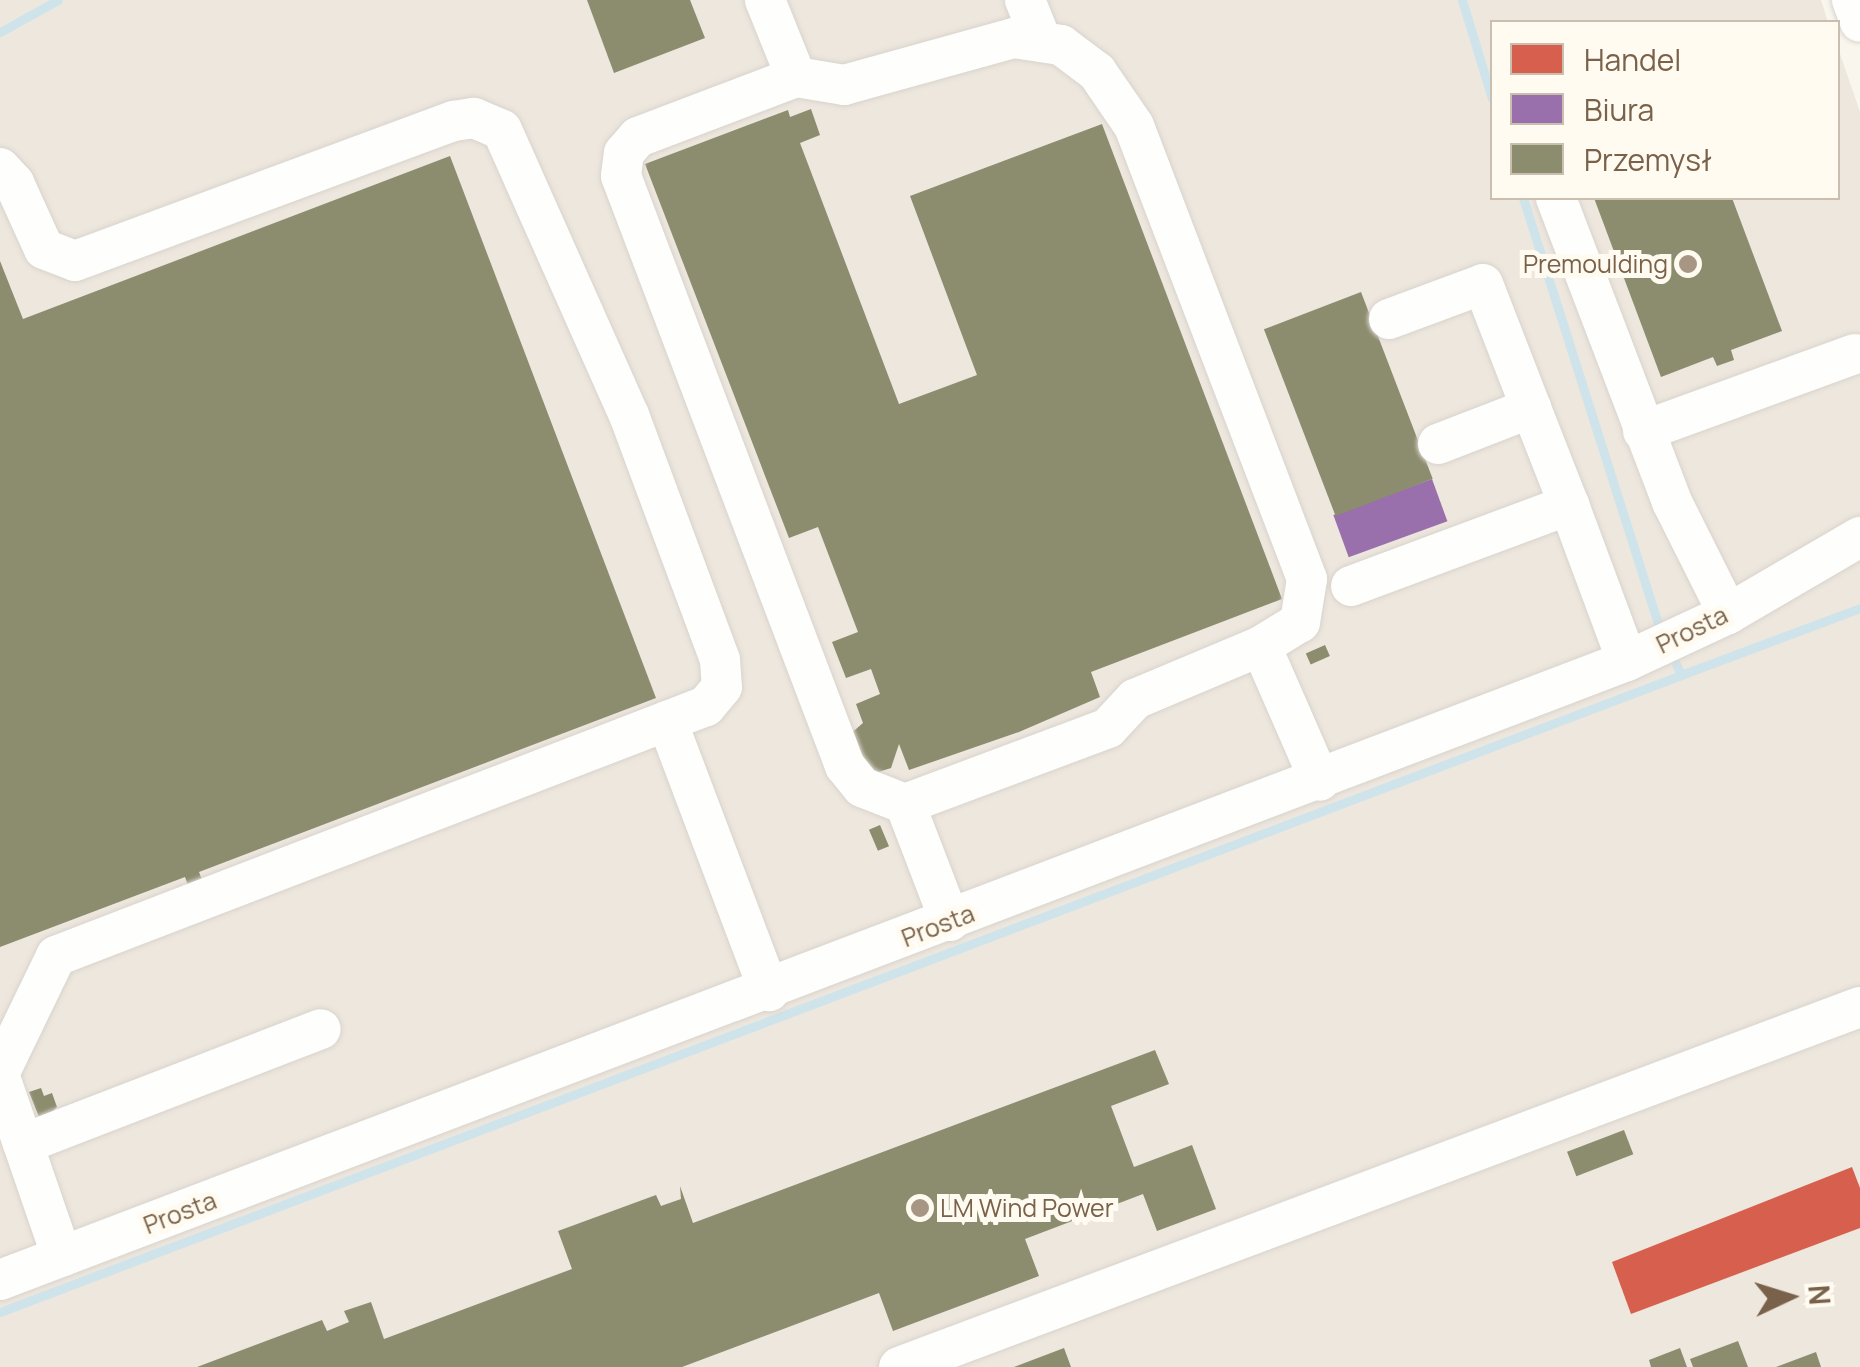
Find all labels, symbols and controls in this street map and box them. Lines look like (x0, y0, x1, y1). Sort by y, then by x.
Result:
legend (1490, 20, 1840, 200)
text: Handel (1584, 39, 1681, 80)
text: Biura (1584, 89, 1654, 130)
text: Przemysł (1584, 139, 1712, 180)
place label: Premoulding (1523, 249, 1668, 279)
marker: Premoulding (1677, 253, 1699, 275)
street label: Prosta (1651, 600, 1733, 660)
street label: Prosta (897, 898, 979, 954)
street label: Prosta (139, 1185, 221, 1241)
place label: LM Wind Power (940, 1193, 1114, 1223)
marker: LM Wind Power (909, 1197, 931, 1219)
north arrow (1740, 1247, 1840, 1347)
text: N (1800, 1284, 1840, 1306)

